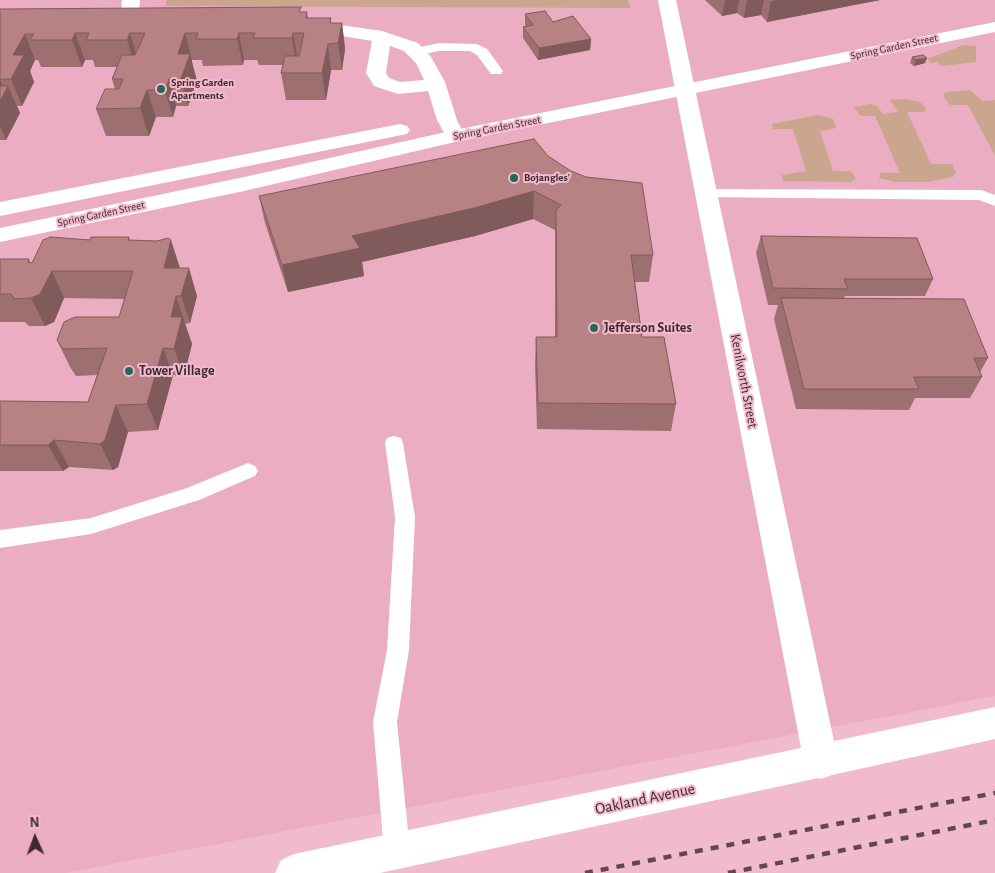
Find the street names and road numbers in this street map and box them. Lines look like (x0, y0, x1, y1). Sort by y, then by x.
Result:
street label: Spring Garden Street (849, 31, 939, 63)
street label: Spring Garden Street (452, 113, 542, 143)
street label: Spring Garden Street (56, 198, 146, 230)
street label: Kenilworth Street (727, 333, 761, 429)
street label: Oakland Avenue (593, 779, 697, 819)

